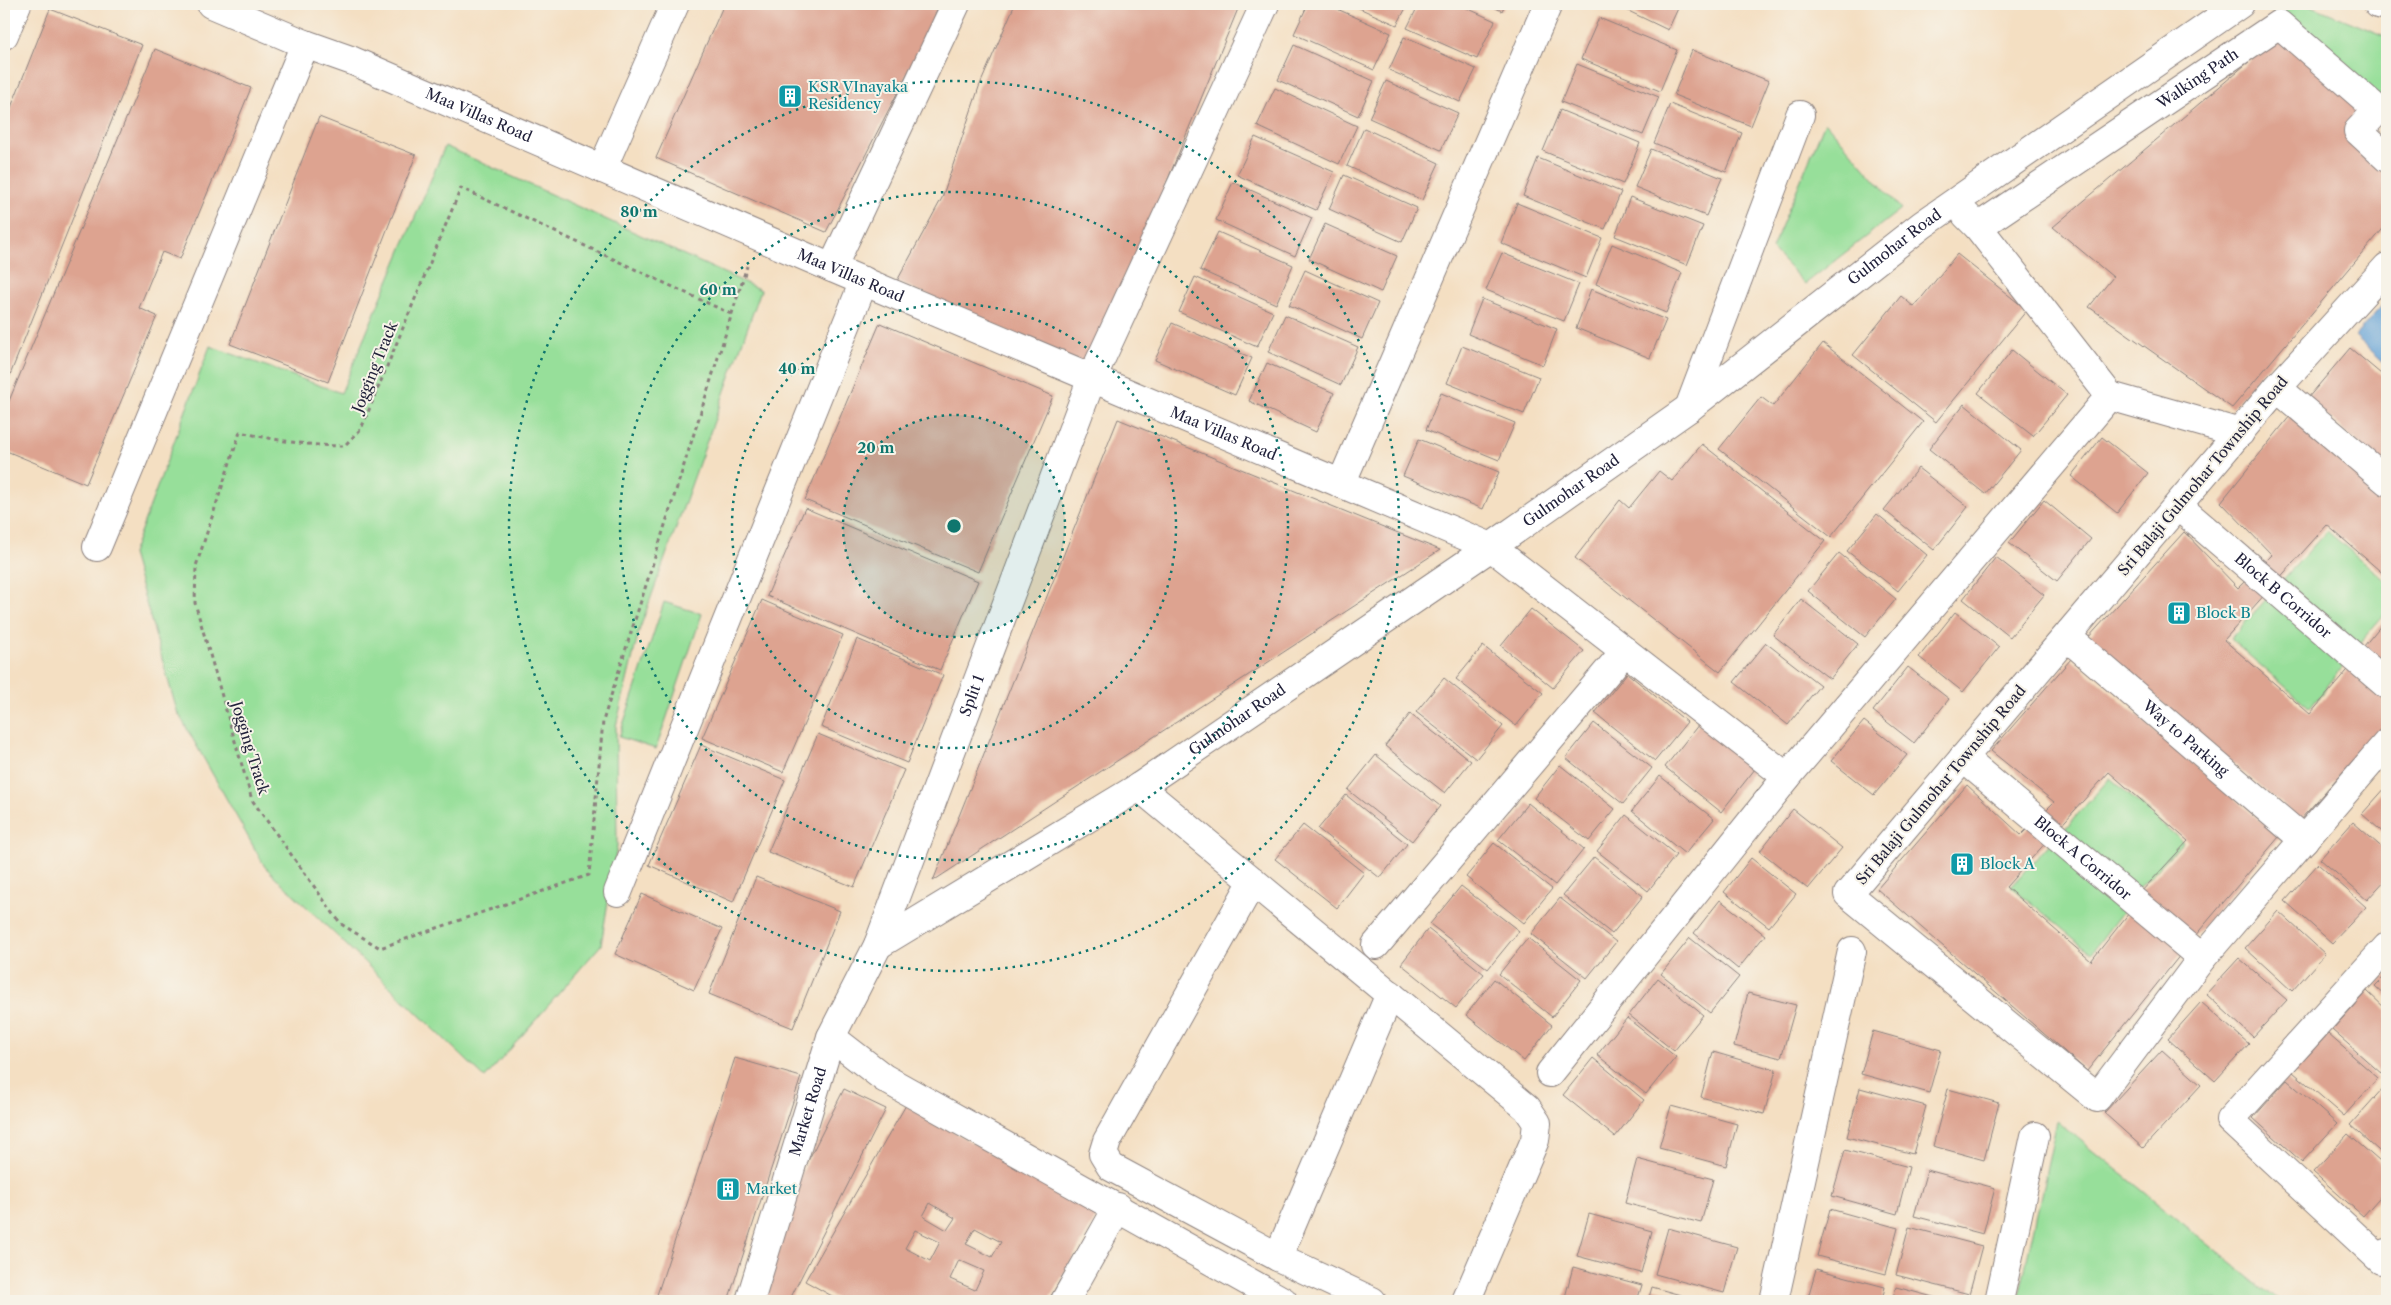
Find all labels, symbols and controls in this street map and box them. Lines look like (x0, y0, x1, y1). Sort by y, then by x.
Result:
street label: Walking Path (2152, 44, 2242, 113)
place label: KSR VInayaka Residency (808, 77, 908, 113)
building icon: KSR VInayaka Residency (777, 83, 803, 109)
street label: Maa Villas Road (423, 84, 535, 146)
text: 80 m (620, 202, 658, 221)
street label: Gulmohar Road (1843, 205, 1945, 289)
street label: Maa Villas Road (795, 244, 907, 306)
text: 60 m (699, 280, 737, 299)
street label: Jogging Track (347, 317, 402, 417)
text: 40 m (778, 359, 816, 378)
street label: Sri Balaji Gulmohar Township Road (2114, 372, 2292, 579)
street label: Maa Villas Road (1167, 402, 1280, 464)
text: 20 m (857, 438, 895, 457)
street label: Gulmohar Road (1519, 450, 1623, 531)
centre of rings (945, 517, 963, 535)
street label: Block B Corridor (2231, 549, 2336, 643)
building icon: Block B (2166, 600, 2192, 626)
place label: Block B (2196, 603, 2251, 622)
street label: Split 1 (955, 671, 988, 719)
street label: Gulmohar Road (1185, 680, 1289, 759)
street label: Sri Balaji Gulmohar Township Road (1852, 681, 2030, 888)
street label: Way to Parking (2138, 695, 2233, 780)
street label: Jogging Track (227, 697, 274, 798)
street label: Block A Corridor (2030, 812, 2136, 904)
building icon: Block A (1949, 851, 1975, 877)
place label: Block A (1980, 854, 2036, 873)
street label: Market Road (785, 1065, 830, 1158)
building icon: Market (715, 1176, 741, 1202)
place label: Market (746, 1179, 798, 1198)

